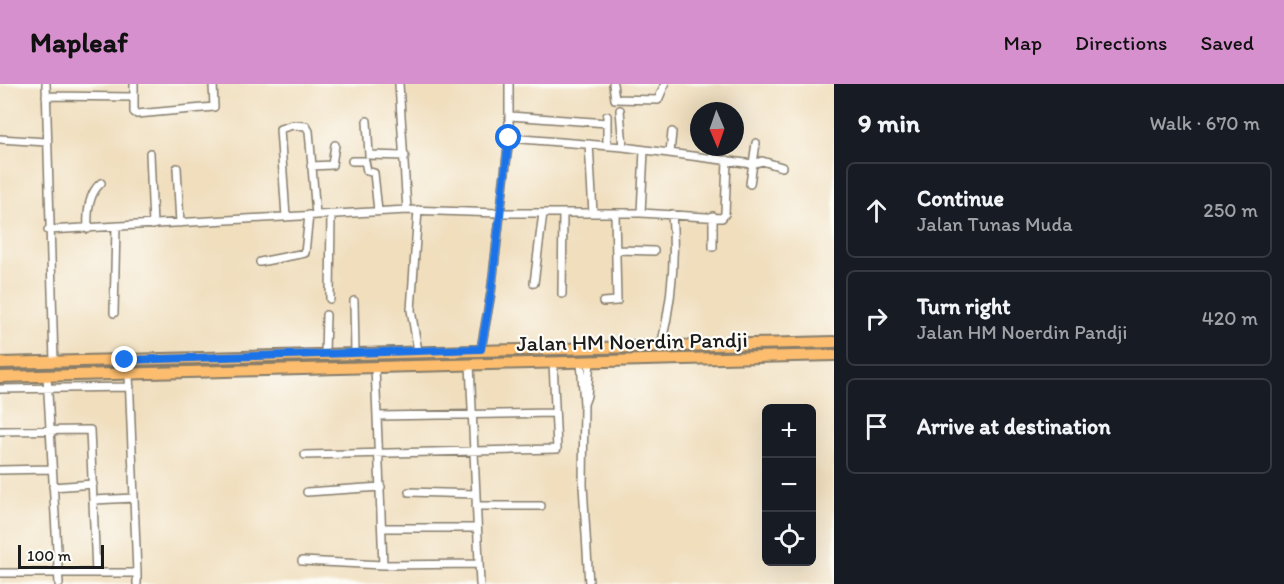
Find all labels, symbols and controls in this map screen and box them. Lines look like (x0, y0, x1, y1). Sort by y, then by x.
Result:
text: Mapleaf (30, 25, 128, 59)
text: Map (1004, 30, 1042, 55)
text: Directions (1075, 30, 1167, 55)
text: Saved (1200, 30, 1254, 55)
north arrow (690, 102, 744, 156)
text: 9 min (858, 107, 920, 139)
text: Walk · 670 m (1149, 111, 1260, 135)
route start (495, 124, 521, 150)
text: Continue (917, 185, 1004, 212)
icon: ahead (860, 194, 893, 227)
text: 250 m (1203, 198, 1258, 222)
text: Jalan Tunas Muda (917, 212, 1073, 236)
text: Turn right (917, 293, 1011, 320)
icon: right (860, 302, 893, 335)
text: 420 m (1202, 306, 1258, 330)
text: Jalan HM Noerdin Pandji (917, 320, 1127, 344)
street label: Jalan HM Noerdin Pandji (516, 326, 748, 357)
route end (111, 346, 137, 372)
map controls (762, 404, 816, 566)
button: + (762, 404, 816, 458)
icon: arrive (860, 410, 893, 443)
text: Arrive at destination (917, 413, 1111, 440)
button: − (762, 458, 816, 512)
button: locate (762, 512, 816, 566)
scale bar (18, 542, 104, 570)
text: 100 m (27, 546, 71, 565)

